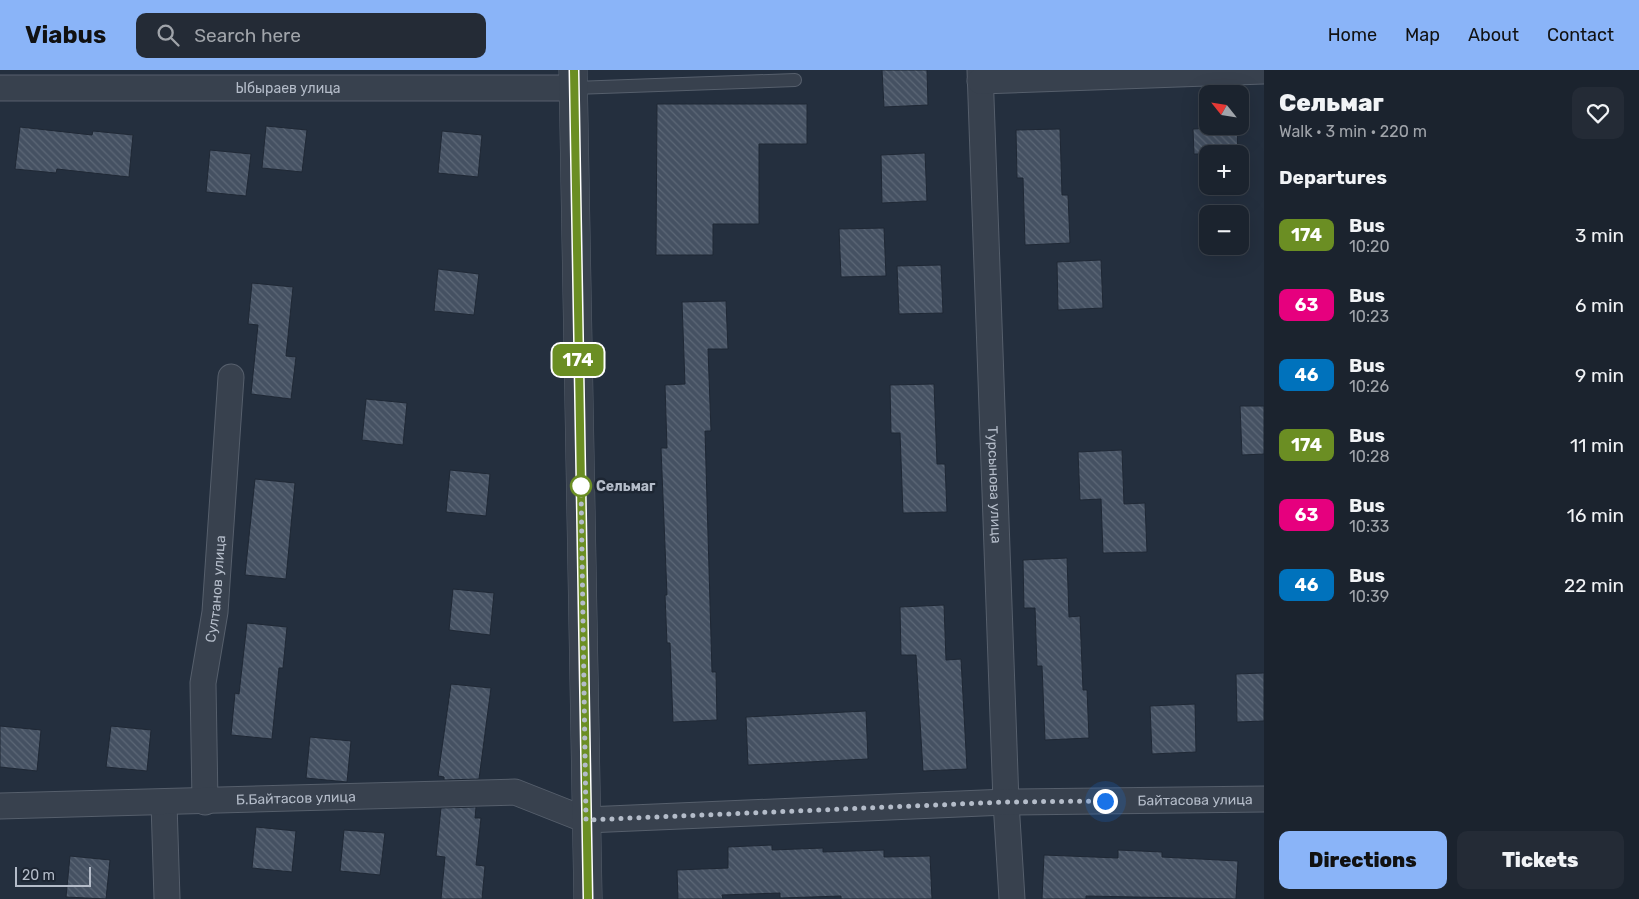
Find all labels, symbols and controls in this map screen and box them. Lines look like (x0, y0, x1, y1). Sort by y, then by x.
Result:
search box (136, 13, 486, 58)
text: Viabus (25, 21, 106, 49)
icon: search (154, 21, 182, 49)
text: Search here (194, 24, 301, 47)
text: Home (1328, 24, 1377, 46)
text: Map (1405, 24, 1440, 46)
text: About (1468, 24, 1519, 46)
text: Contact (1547, 24, 1614, 46)
street label: Ыбыраев улица (235, 80, 341, 97)
north arrow (1199, 85, 1249, 135)
map controls (1199, 85, 1249, 255)
button: heart (1572, 87, 1624, 139)
text: Сельмаг (1279, 89, 1384, 117)
text: Walk · 3 min · 220 m (1279, 122, 1427, 141)
button: + (1199, 145, 1249, 195)
text: Departures (1279, 166, 1387, 189)
button: − (1199, 205, 1249, 255)
text: Bus (1349, 214, 1385, 237)
text: 174 (1291, 224, 1322, 246)
text: 3 min (1575, 224, 1624, 247)
text: 10:20 (1349, 237, 1390, 256)
text: Bus (1349, 284, 1385, 307)
text: 63 (1295, 294, 1318, 316)
text: 6 min (1575, 294, 1624, 317)
text: 10:23 (1349, 307, 1389, 326)
line badge: 174 (549, 344, 607, 376)
text: 174 (563, 349, 593, 371)
text: Bus (1349, 354, 1385, 377)
text: 46 (1294, 364, 1319, 386)
text: 9 min (1575, 364, 1624, 387)
text: 10:26 (1349, 377, 1389, 396)
text: Bus (1349, 424, 1385, 447)
street label: Турсынова улица (984, 426, 1005, 544)
text: 174 (1291, 434, 1322, 456)
text: 11 min (1570, 434, 1624, 457)
text: 10:28 (1349, 447, 1390, 466)
marker: Сельмаг (570, 475, 592, 497)
place label: Сельмаг (596, 478, 656, 495)
text: Bus (1349, 494, 1385, 517)
text: 63 (1295, 504, 1318, 526)
text: 16 min (1567, 504, 1624, 527)
text: 10:33 (1349, 517, 1389, 536)
street label: Султанов улица (202, 535, 229, 644)
text: Bus (1349, 564, 1385, 587)
text: 46 (1294, 574, 1319, 596)
text: 22 min (1564, 574, 1624, 597)
text: 10:39 (1349, 587, 1389, 606)
street label: Б.Байтасов улица (236, 788, 356, 809)
your location (1093, 789, 1118, 814)
street label: Байтасова улица (1137, 791, 1253, 809)
button: Directions (1279, 831, 1447, 889)
button: Tickets (1457, 831, 1624, 889)
scale bar (15, 864, 91, 887)
text: 20 m (22, 867, 55, 884)

